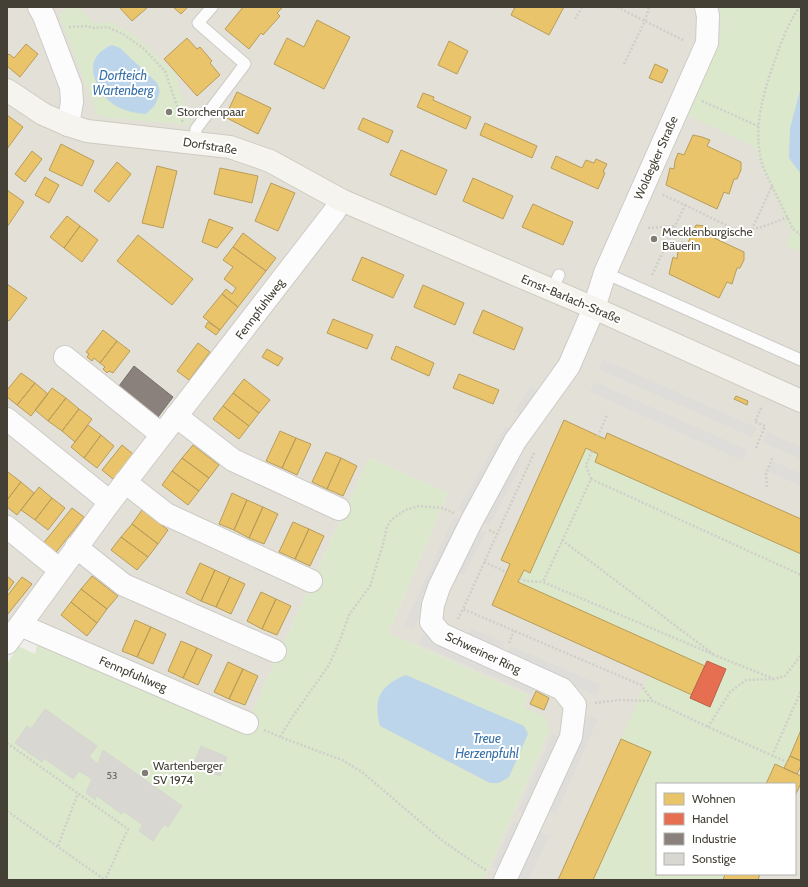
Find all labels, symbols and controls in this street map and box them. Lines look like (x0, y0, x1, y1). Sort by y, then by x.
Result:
water label: Dorfteich Wartenberg (92, 67, 155, 98)
place label: Storchenpaar (177, 104, 245, 119)
marker: Storchenpaar (164, 107, 174, 117)
street label: Woldegker Straße (630, 114, 681, 202)
street label: Dorfstraße (182, 134, 238, 157)
place label: Mecklenburgische Bäuerin (662, 224, 753, 253)
marker: Mecklenburgische Bäuerin (649, 234, 659, 244)
street label: Ernst-Barlach-Straße (519, 271, 623, 326)
street label: Fennpfuhlweg (232, 275, 288, 342)
street label: Schweriner Ring (443, 628, 524, 677)
street label: Fennpfuhlweg (97, 653, 170, 695)
water label: Treue Herzenpfuhl (455, 730, 519, 761)
place label: Wartenberger SV 1974 (153, 758, 223, 787)
marker: Wartenberger SV 1974 (140, 768, 150, 778)
house number: 53 (107, 769, 117, 782)
legend (656, 783, 796, 875)
text: Wohnen (692, 791, 736, 806)
text: Handel (692, 811, 729, 826)
text: Industrie (692, 831, 736, 846)
text: Sonstige (692, 851, 736, 866)

